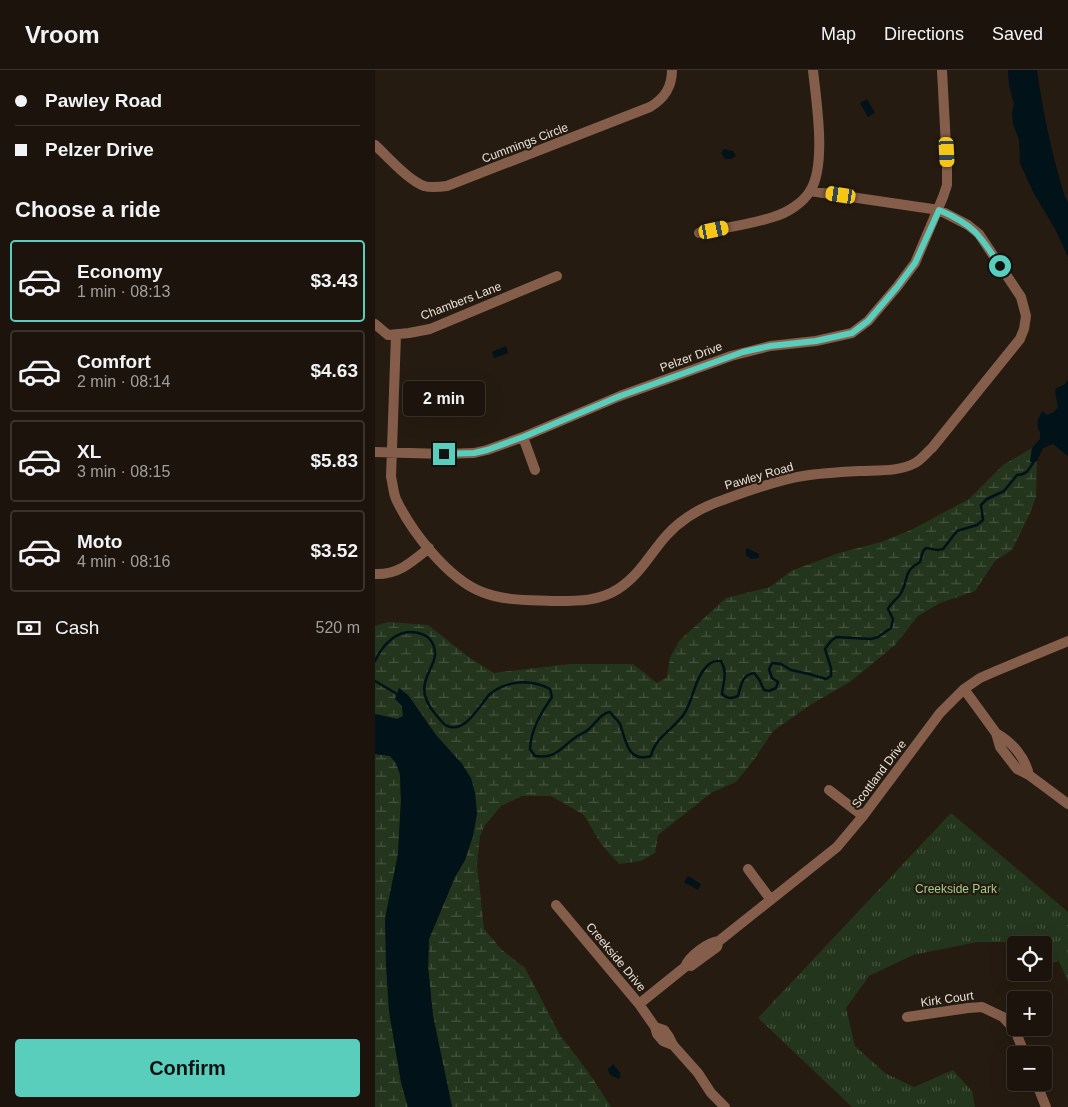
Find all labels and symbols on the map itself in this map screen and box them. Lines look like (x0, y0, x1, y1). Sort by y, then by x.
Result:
street label: Cummings Circle (480, 120, 570, 166)
car (938, 137, 955, 167)
car (825, 185, 856, 205)
car (697, 220, 730, 240)
route start (989, 255, 1011, 277)
street label: Chambers Lane (419, 279, 504, 323)
street label: Pelzer Drive (658, 339, 724, 375)
callout: 2 min (403, 382, 485, 416)
route end (433, 443, 455, 465)
street label: Pawley Road (723, 460, 795, 492)
street label: Scottland Drive (849, 737, 909, 811)
park label: Creekside Park (915, 882, 998, 896)
street label: Creekside Drive (583, 920, 649, 994)
street label: Kirk Court (920, 988, 975, 1010)

